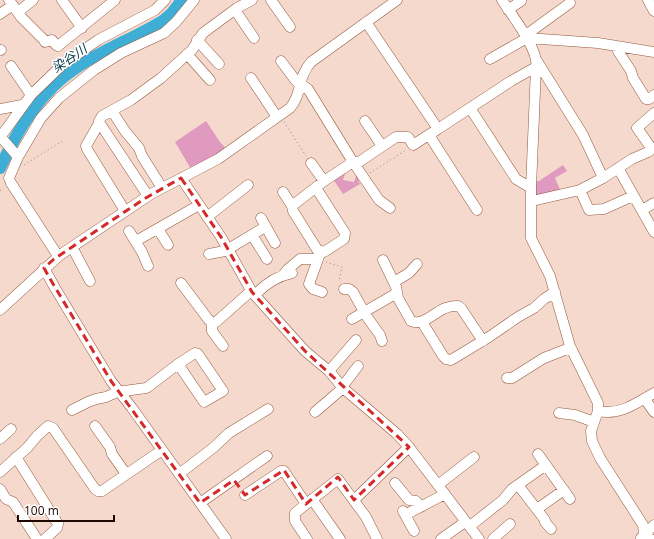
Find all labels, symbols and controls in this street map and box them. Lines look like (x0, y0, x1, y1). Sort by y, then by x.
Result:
water label: 染谷川 (48, 39, 92, 76)
scale bar (18, 497, 114, 523)
text: 100 m (24, 502, 59, 519)

